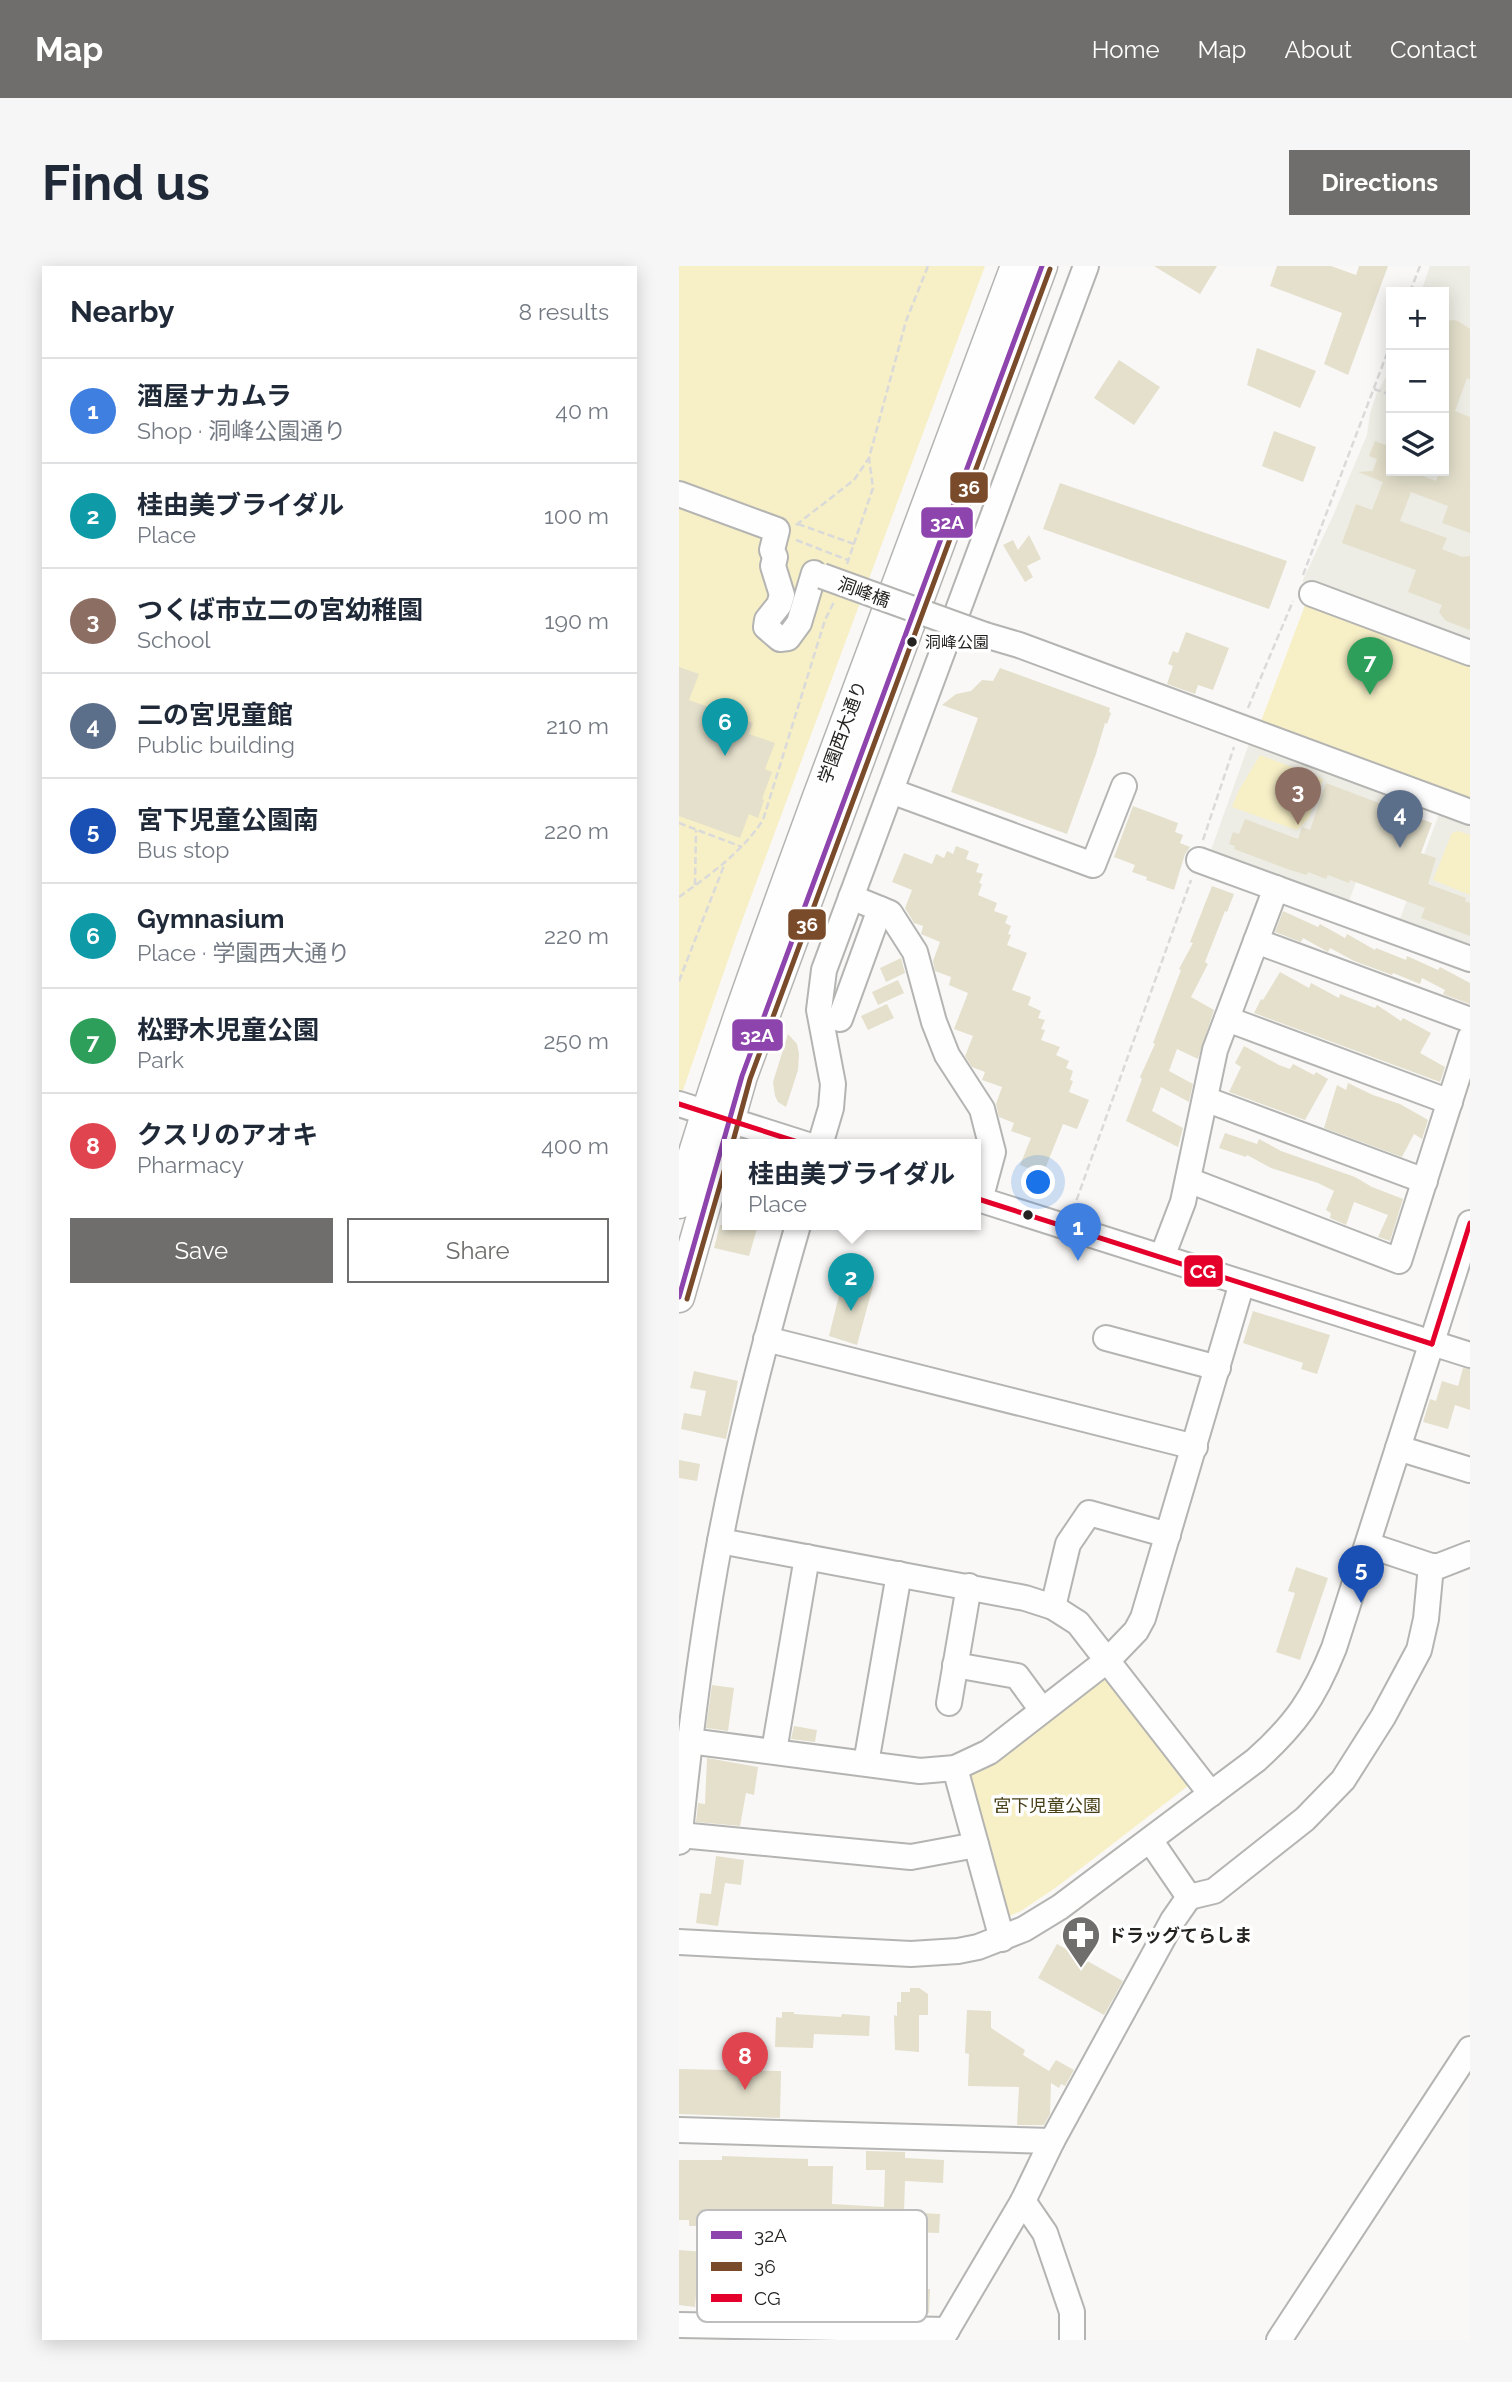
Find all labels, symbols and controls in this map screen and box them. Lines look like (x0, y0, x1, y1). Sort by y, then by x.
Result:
text: Map (35, 30, 103, 69)
text: Home (1092, 35, 1160, 64)
text: Map (1198, 35, 1246, 64)
text: About (1284, 35, 1352, 64)
text: Contact (1390, 35, 1477, 64)
button: Directions (1289, 150, 1470, 215)
text: Find us (42, 154, 210, 211)
map controls (1386, 287, 1449, 476)
button: + (1386, 287, 1449, 350)
text: Nearby (70, 294, 174, 329)
text: 8 results (518, 298, 609, 325)
button: − (1386, 350, 1449, 413)
text: 酒屋ナカムラ (137, 381, 292, 411)
text: 1 (87, 397, 99, 424)
text: 40 m (555, 397, 609, 424)
button: layers (1386, 413, 1449, 476)
text: Shop · 洞峰公園通り (137, 417, 346, 444)
line badge: 36 (949, 471, 989, 504)
text: 36 (958, 476, 980, 498)
text: 桂由美ブライダル (137, 490, 344, 520)
text: 2 (87, 502, 99, 529)
text: 100 m (544, 502, 609, 529)
line badge: 32A (920, 506, 974, 539)
text: 32A (930, 511, 964, 533)
text: Place (137, 521, 196, 548)
street label: 洞峰橋 (835, 573, 893, 611)
text: つくば市立二の宮幼稚園 (137, 595, 423, 625)
text: 3 (87, 607, 99, 634)
text: 190 m (545, 607, 609, 634)
text: School (137, 626, 211, 653)
place label: 洞峰公園 (925, 633, 989, 652)
marker: 洞峰公園 (905, 635, 919, 649)
pin: 7 (1347, 637, 1393, 695)
street label: 学園西大通り (814, 678, 870, 786)
pin: 6 (702, 698, 748, 756)
text: 二の宮児童館 (137, 700, 293, 730)
text: 4 (86, 712, 100, 739)
text: 210 m (546, 712, 609, 739)
text: Public building (137, 731, 295, 758)
pin: 3 (1275, 767, 1321, 825)
pin: 4 (1377, 790, 1423, 848)
text: 宮下児童公園南 (137, 805, 319, 835)
text: 5 (87, 817, 99, 844)
text: 220 m (544, 817, 609, 844)
text: Bus stop (137, 836, 229, 863)
text: Gymnasium (137, 904, 284, 934)
line badge: 36 (787, 908, 827, 941)
text: 36 (796, 913, 818, 935)
text: 6 (86, 922, 100, 949)
text: 220 m (544, 922, 609, 949)
text: Place · 学園西大通り (137, 939, 350, 966)
text: 松野木児童公園 (137, 1015, 319, 1045)
line badge: 32A (731, 1018, 784, 1052)
text: 32A (740, 1024, 774, 1046)
text: 7 (87, 1027, 99, 1054)
text: 250 m (543, 1027, 609, 1054)
text: Park (137, 1046, 184, 1073)
text: クスリのアオキ (137, 1120, 318, 1150)
text: 8 (86, 1132, 100, 1159)
text: 400 m (541, 1132, 609, 1159)
popup (722, 1139, 981, 1230)
text: Pharmacy (137, 1151, 244, 1178)
text: 桂由美ブライダル (748, 1159, 955, 1189)
your location (1021, 1165, 1055, 1199)
text: Place (748, 1190, 807, 1217)
pin: 1 (1055, 1203, 1101, 1261)
unlabelled marker (1021, 1208, 1035, 1222)
button: Save (70, 1218, 333, 1283)
button: Share (347, 1218, 609, 1283)
pin: 2 (828, 1253, 874, 1311)
line badge: CG (1183, 1254, 1224, 1288)
text: CG (1190, 1260, 1216, 1282)
pin: 5 (1338, 1545, 1384, 1603)
park label: 宮下児童公園 (993, 1795, 1101, 1816)
pharmacy icon: ドラッグてらしま (1060, 1914, 1102, 1969)
place label: ドラッグてらしま (1108, 1925, 1252, 1946)
pin: 8 (722, 2032, 768, 2090)
legend (697, 2210, 927, 2322)
text: 32A (754, 2224, 787, 2246)
text: 36 (754, 2255, 776, 2277)
text: CG (754, 2287, 781, 2309)

